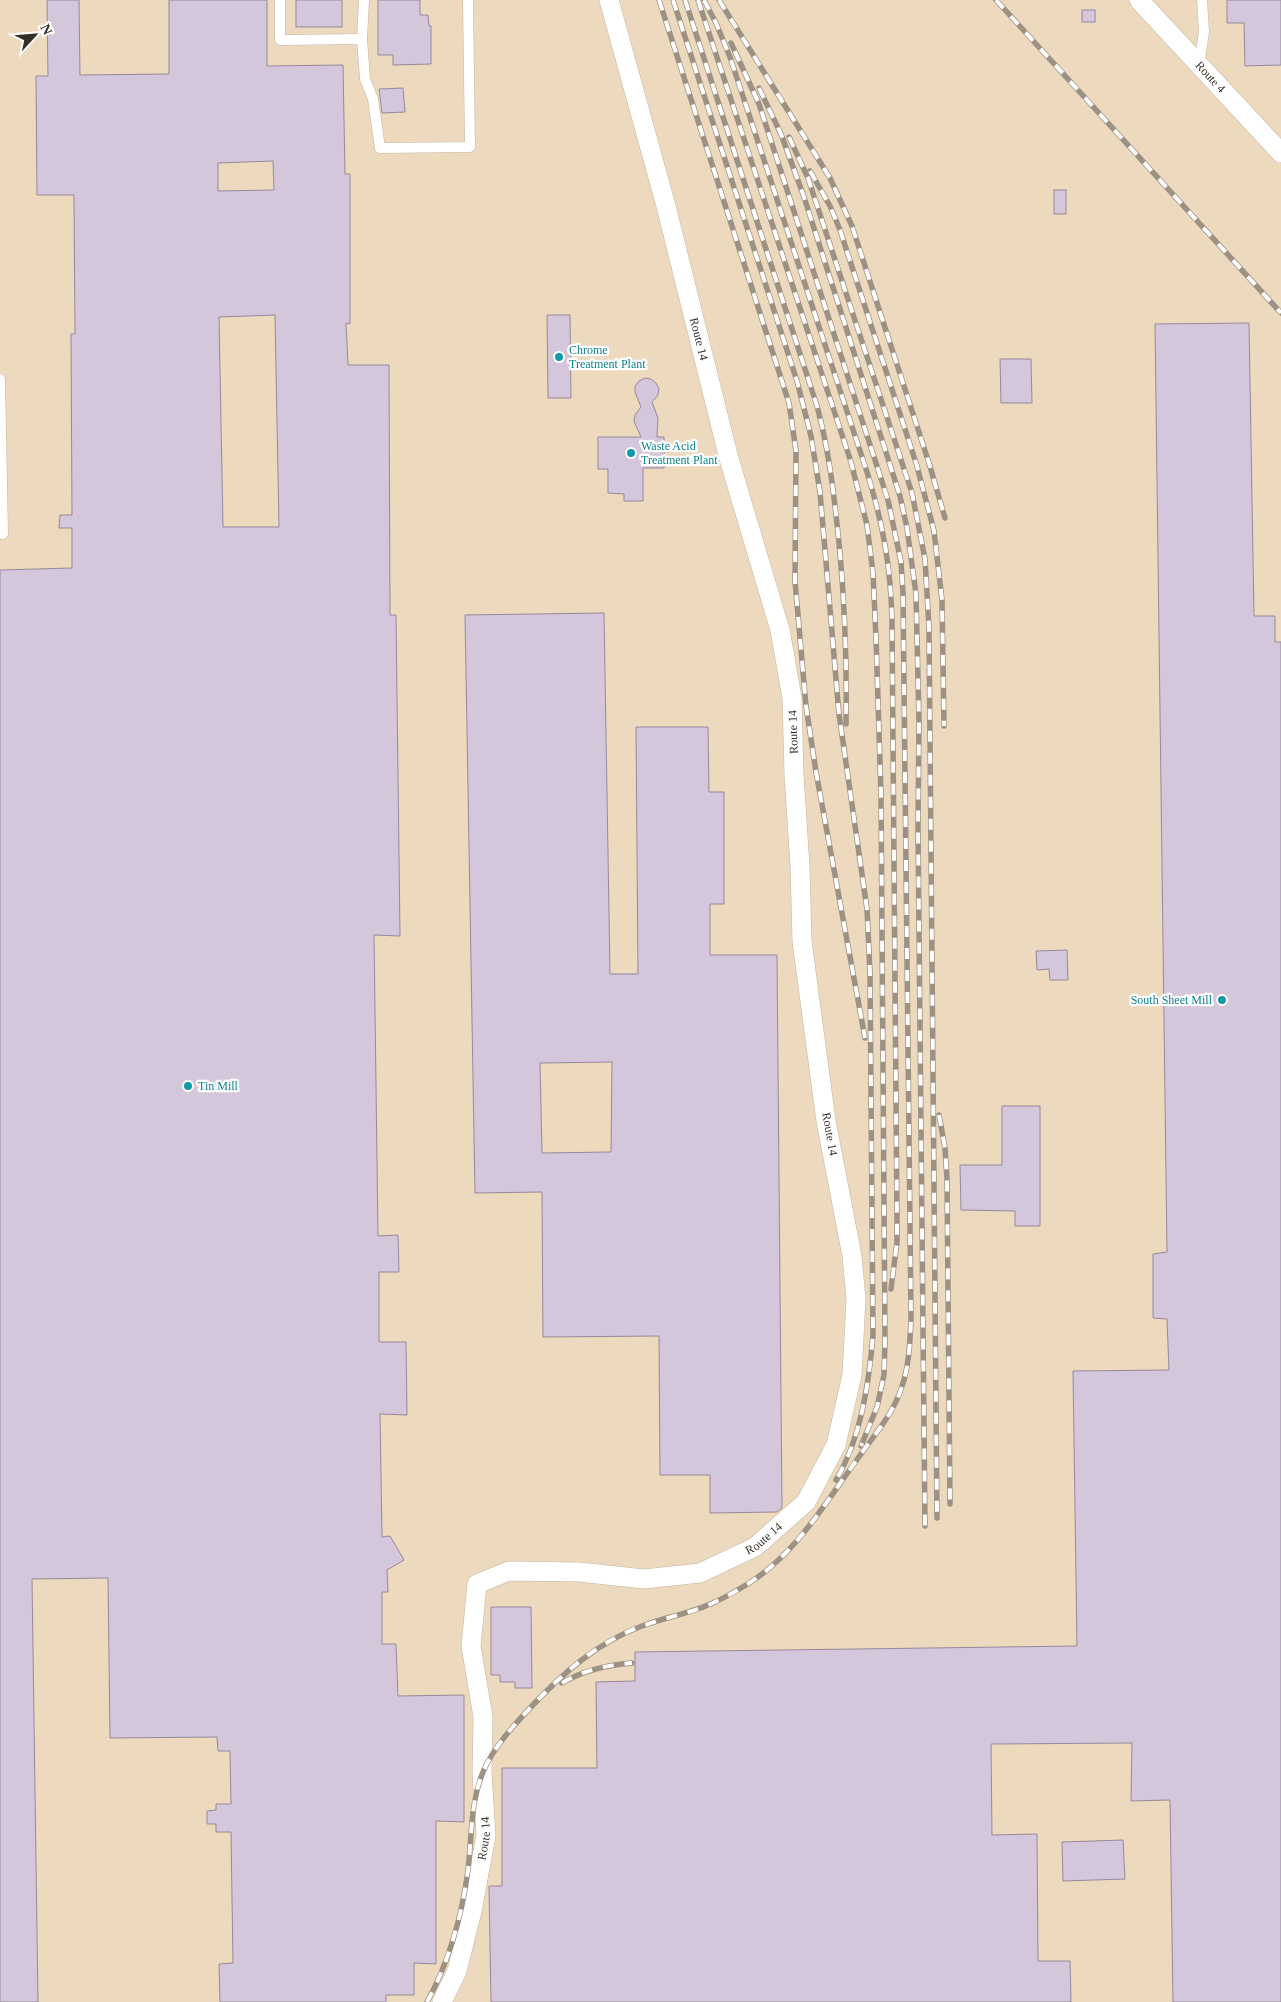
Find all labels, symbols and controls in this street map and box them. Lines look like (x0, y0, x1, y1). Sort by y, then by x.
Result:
north arrow (10, 10, 60, 60)
text: N (37, 22, 55, 37)
street label: Route 4 (1192, 58, 1228, 96)
street label: Route 14 (687, 316, 711, 362)
place label: Chrome Treatment Plant (569, 343, 646, 371)
marker: Chrome Treatment Plant (553, 351, 565, 363)
place label: Waste Acid Treatment Plant (641, 439, 718, 467)
marker: Waste Acid Treatment Plant (625, 447, 637, 459)
street label: Route 14 (785, 710, 801, 754)
place label: South Sheet Mill (1131, 993, 1213, 1007)
marker: South Sheet Mill (1216, 994, 1228, 1006)
place label: Tin Mill (198, 1079, 239, 1093)
marker: Tin Mill (182, 1080, 194, 1092)
street label: Route 14 (819, 1111, 841, 1157)
street label: Route 14 (743, 1519, 785, 1558)
street label: Route 14 (475, 1816, 493, 1861)

